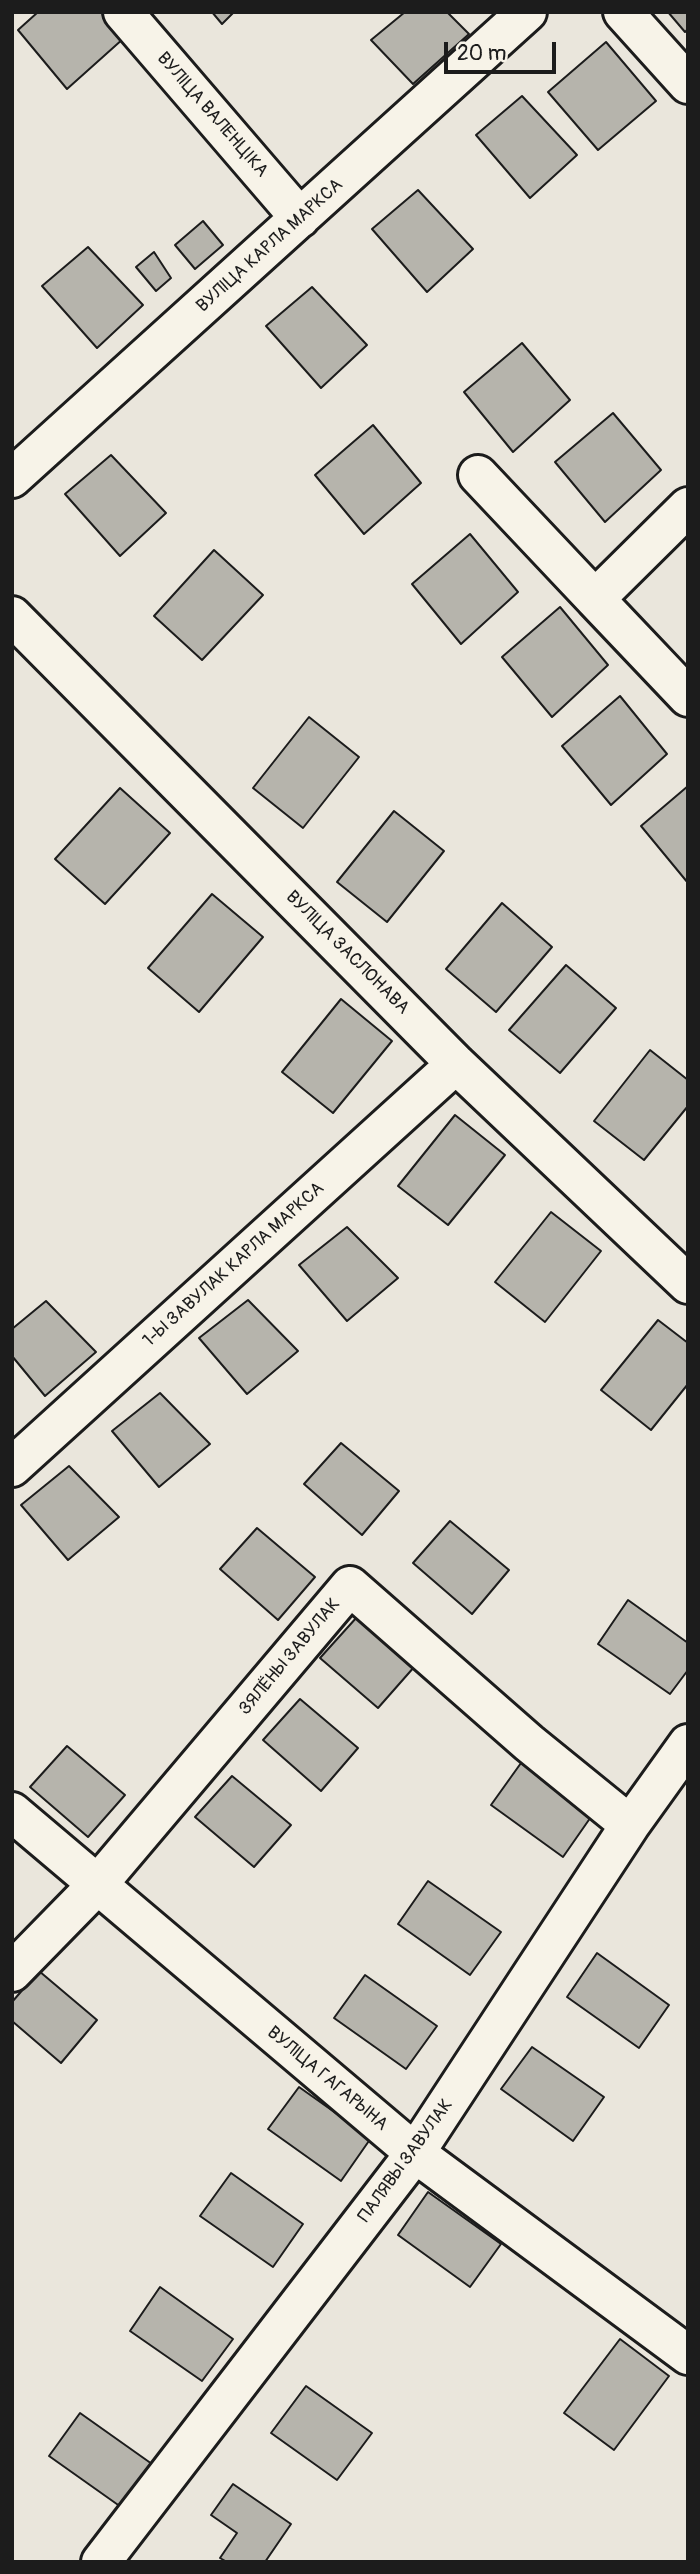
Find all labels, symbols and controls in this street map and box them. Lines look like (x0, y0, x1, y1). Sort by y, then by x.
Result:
scale bar (448, 28, 560, 72)
text: 20 m (457, 40, 506, 67)
street label: ВУЛІЦА ВАЛЕНЦІКА (152, 48, 272, 182)
street label: ВУЛІЦА КАРЛА МАРКСА (192, 175, 348, 317)
street label: ВУЛІЦА ЗАСЛОНАВА (281, 887, 413, 1019)
street label: 1-Ы ЗАВУЛАК КАРЛА МАРКСА (139, 1178, 329, 1352)
street label: ЗЯЛЁНЫ ЗАВУЛАК (235, 1594, 345, 1720)
street label: ВУЛІЦА ГАГАРЫНА (262, 2022, 392, 2136)
street label: ПАЛЯВЫ ЗАВУЛАК (354, 2095, 458, 2227)

